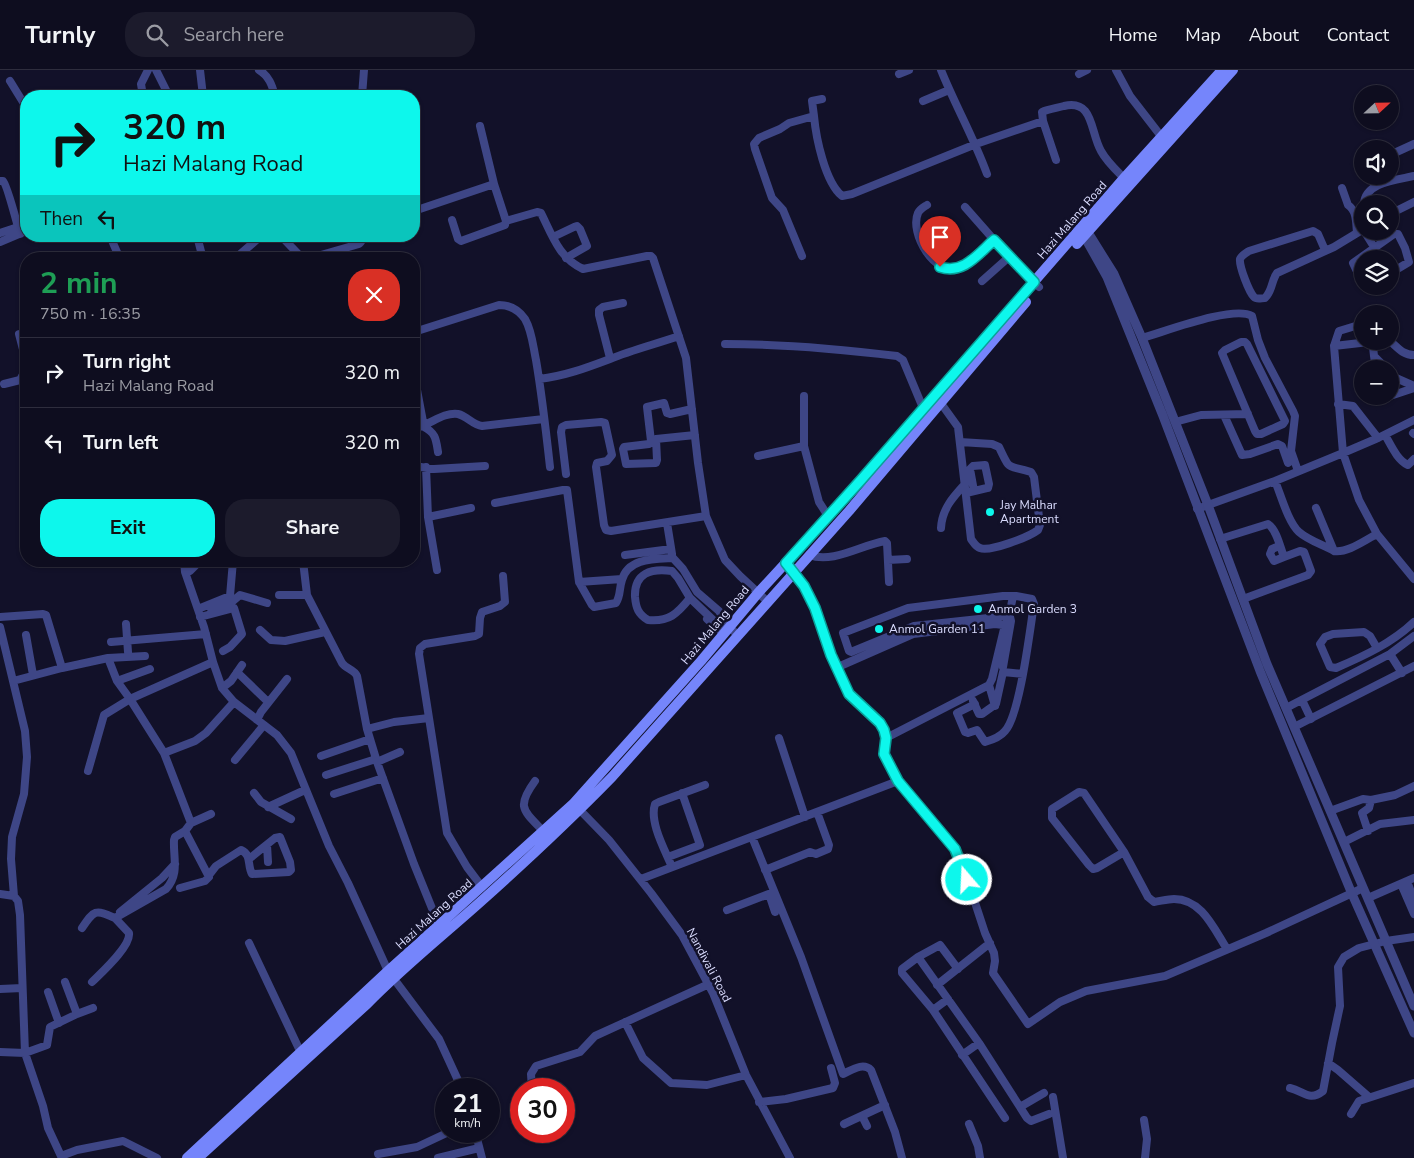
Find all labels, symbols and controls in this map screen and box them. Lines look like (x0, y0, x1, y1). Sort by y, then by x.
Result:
search box (125, 12, 475, 57)
text: Turnly (25, 19, 95, 51)
icon: search (143, 21, 171, 49)
text: Search here (183, 22, 284, 48)
text: Home (1109, 23, 1157, 47)
text: Map (1185, 23, 1221, 47)
text: About (1249, 23, 1299, 47)
text: Contact (1327, 23, 1389, 47)
north arrow (1354, 85, 1399, 130)
map controls (1354, 85, 1399, 405)
text: 320 m (123, 104, 226, 151)
icon: right (40, 110, 105, 175)
button: sound (1354, 140, 1399, 185)
text: Hazi Malang Road (123, 149, 303, 179)
street label: Hazi Malang Road (1034, 178, 1110, 262)
button: search (1354, 195, 1399, 240)
icon: left (93, 205, 121, 233)
text: Then (40, 206, 83, 232)
pin (919, 216, 961, 267)
icon: arrive (926, 223, 954, 251)
button: layers (1354, 250, 1399, 295)
text: 2 min (40, 263, 118, 304)
button: close (348, 269, 400, 321)
text: 750 m · 16:35 (40, 303, 141, 325)
button: + (1354, 305, 1399, 350)
text: Turn right (83, 349, 170, 375)
icon: right (40, 359, 68, 387)
text: 320 m (345, 360, 400, 386)
button: − (1354, 360, 1399, 405)
text: Hazi Malang Road (83, 375, 214, 397)
icon: left (40, 429, 68, 457)
text: Turn left (83, 430, 158, 456)
text: 320 m (345, 430, 400, 456)
place label: Jay Malhar Apartment (999, 497, 1059, 527)
button: Exit (40, 499, 215, 557)
button: Share (225, 499, 400, 557)
marker: Jay Malhar Apartment (984, 506, 996, 518)
street label: Hazi Malang Road (677, 582, 753, 668)
place label: Anmol Garden 3 (988, 601, 1077, 617)
marker: Anmol Garden 3 (972, 603, 984, 615)
place label: Anmol Garden 11 (889, 621, 985, 637)
marker: Anmol Garden 11 (873, 623, 885, 635)
position arrow (940, 853, 992, 905)
street label: Hazi Malang Road (392, 875, 476, 953)
street label: Nandivali Road (683, 925, 735, 1005)
speed limit sign: 30 (510, 1078, 575, 1143)
text: 21 (452, 1087, 483, 1121)
text: km/h (454, 1115, 481, 1131)

